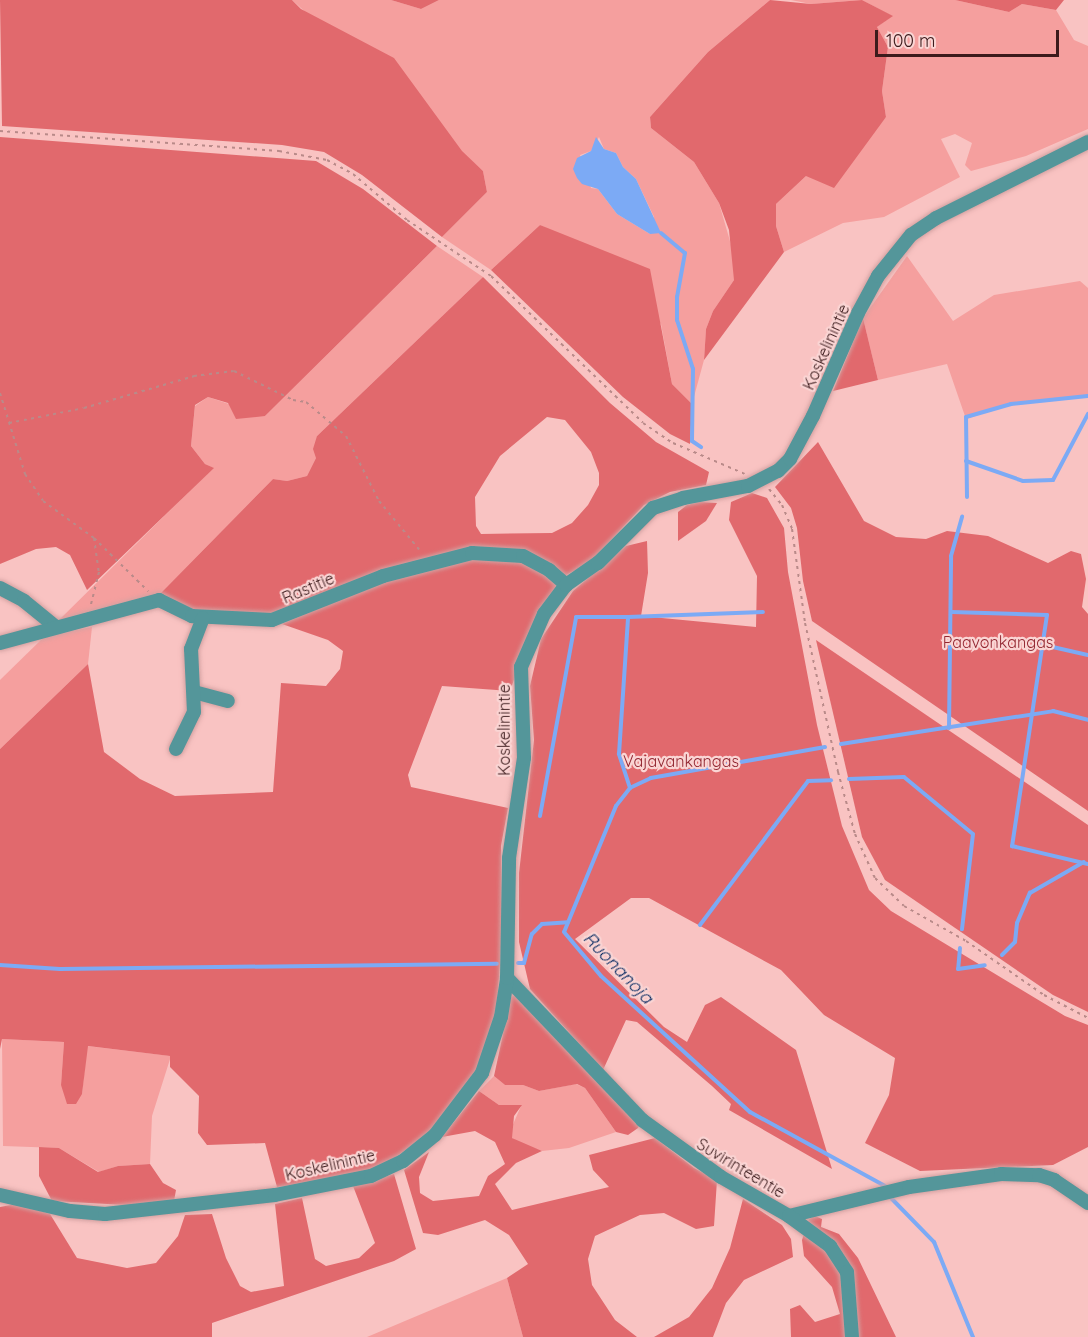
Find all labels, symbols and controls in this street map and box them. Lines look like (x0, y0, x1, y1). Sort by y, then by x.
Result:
scale bar (878, 18, 1062, 56)
text: 100 m (886, 29, 935, 52)
street label: Koskelinintie (799, 301, 853, 393)
street label: Rastitie (279, 568, 337, 608)
park label: Paavonkangas (943, 632, 1053, 652)
street label: Koskelinintie (494, 684, 514, 776)
park label: Vajavankangas (623, 751, 739, 771)
water label: Ruonanoja (579, 928, 657, 1008)
street label: Suvirinteentie (693, 1134, 789, 1202)
street label: Koskelinintie (283, 1145, 377, 1185)

